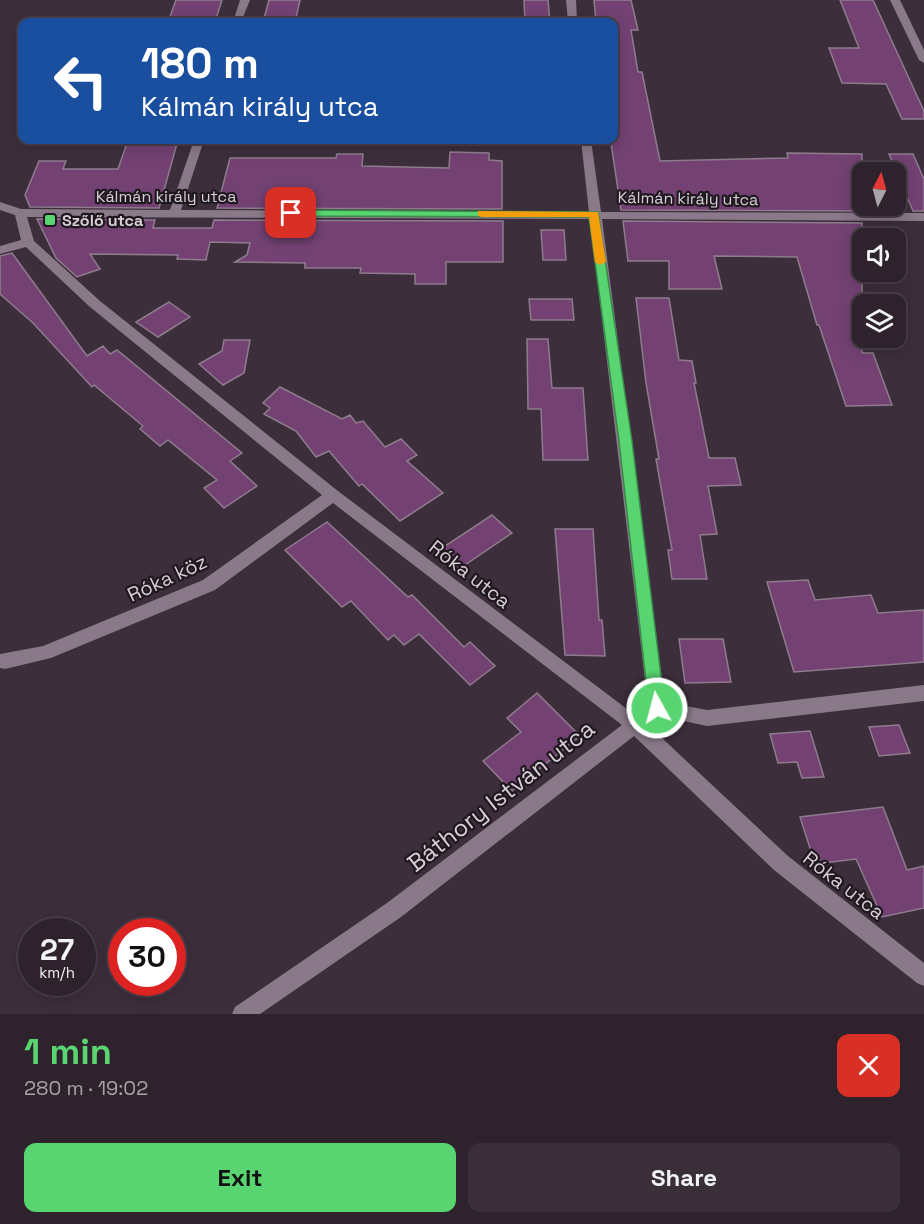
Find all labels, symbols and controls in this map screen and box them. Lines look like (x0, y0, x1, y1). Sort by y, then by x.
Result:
text: 180 m (141, 37, 259, 90)
icon: left (42, 42, 120, 120)
text: Kálmán király utca (141, 89, 378, 124)
north arrow (852, 162, 906, 216)
map controls (852, 162, 906, 348)
street label: Kálmán király utca (96, 186, 236, 207)
pin (265, 187, 316, 238)
street label: Kálmán király utca (617, 187, 759, 210)
icon: arrive (274, 196, 307, 229)
place label: Szőlő utca (62, 210, 143, 231)
marker: Szőlő utca (43, 213, 57, 227)
button: sound (852, 228, 906, 282)
button: layers (852, 294, 906, 348)
street label: Róka utca (424, 534, 516, 614)
street label: Róka köz (123, 548, 211, 608)
position arrow (625, 676, 689, 740)
street label: Báthory István utca (401, 713, 601, 878)
street label: Róka utca (798, 845, 890, 925)
speed limit sign: 30 (108, 918, 186, 996)
text: 27 (40, 930, 74, 969)
text: km/h (39, 963, 75, 982)
text: 1 min (24, 1029, 112, 1075)
button: close (837, 1034, 900, 1097)
text: 280 m · 19:02 (24, 1075, 148, 1101)
button: Exit (24, 1143, 456, 1212)
button: Share (468, 1143, 900, 1212)

